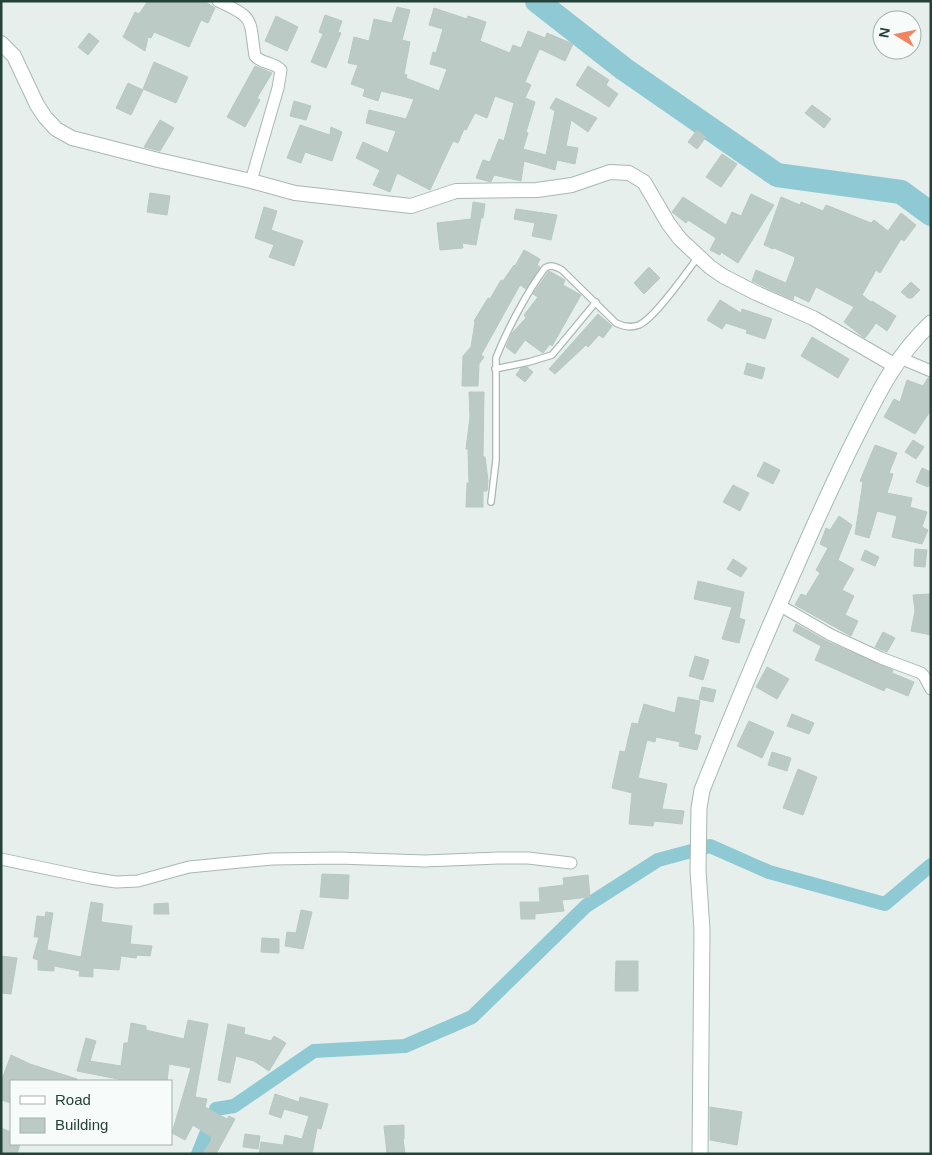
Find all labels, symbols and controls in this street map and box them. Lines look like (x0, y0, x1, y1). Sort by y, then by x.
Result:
north arrow (872, 10, 922, 60)
text: N (875, 26, 893, 39)
legend (10, 1080, 172, 1145)
text: Road (55, 1091, 91, 1108)
text: Building (55, 1116, 108, 1133)

